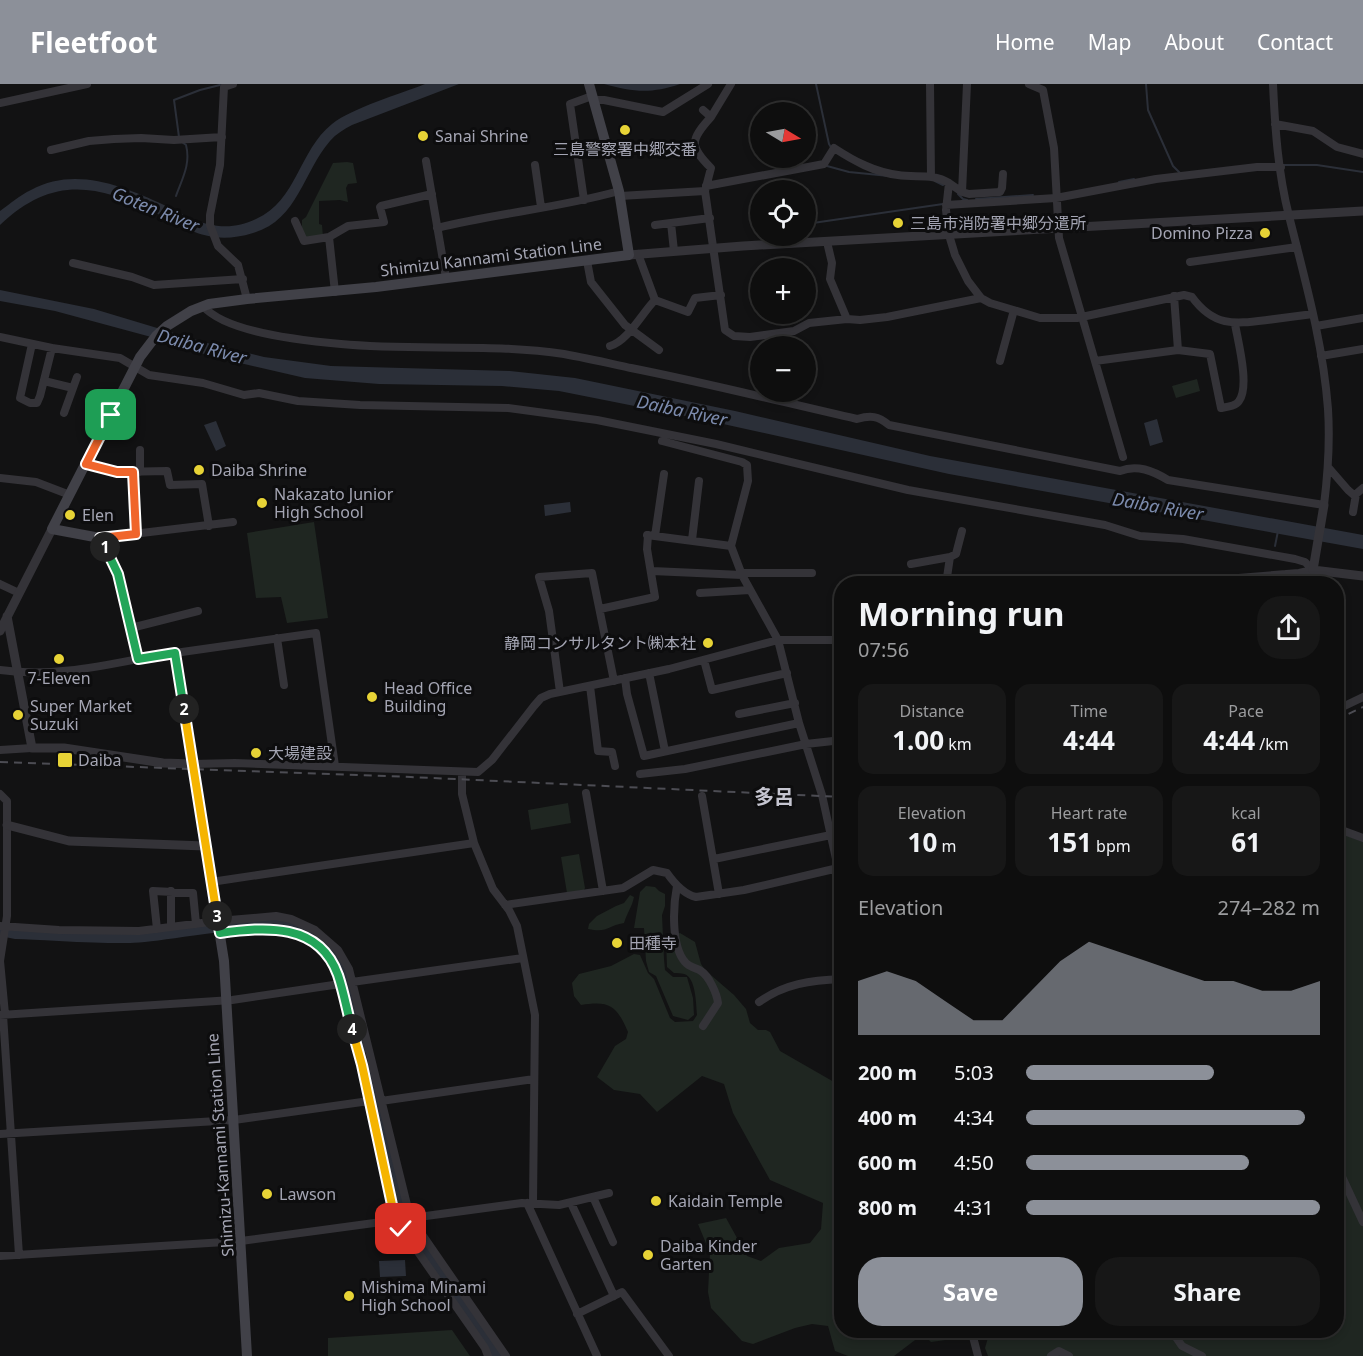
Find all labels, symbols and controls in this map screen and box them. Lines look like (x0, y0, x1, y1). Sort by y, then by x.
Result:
text: Fleetfoot (30, 23, 157, 61)
text: Home (995, 28, 1055, 56)
text: Map (1088, 28, 1131, 56)
text: About (1164, 28, 1224, 56)
text: Contact (1257, 28, 1333, 56)
north arrow (750, 102, 816, 168)
map controls (750, 102, 816, 402)
marker: 三島警察署中郷交番 (618, 123, 632, 137)
place label: Sanai Shrine (435, 125, 528, 147)
marker: Sanai Shrine (416, 129, 430, 143)
place label: 三島警察署中郷交番 (553, 138, 697, 160)
button: locate (750, 180, 816, 246)
water label: Goten River (109, 181, 204, 238)
place label: 三島市消防署中郷分遣所 (910, 212, 1086, 234)
marker: 三島市消防署中郷分遣所 (891, 216, 905, 230)
place label: Domino Pizza (1151, 222, 1253, 244)
marker: Domino Pizza (1258, 226, 1272, 240)
street label: Shimizu Kannami Station Line (379, 232, 603, 282)
button: + (750, 258, 816, 324)
water label: Daiba River (155, 323, 250, 370)
button: − (750, 336, 816, 402)
pin (85, 389, 136, 440)
water label: Daiba River (635, 389, 730, 431)
icon: arrive (94, 398, 127, 431)
place label: Daiba Shrine (211, 459, 307, 481)
marker: Daiba Shrine (192, 463, 206, 477)
place label: Nakazato Junior High School (274, 483, 394, 523)
water label: Daiba River (1111, 486, 1206, 526)
marker: Nakazato Junior High School (255, 496, 269, 510)
place label: Elen (82, 504, 114, 526)
marker: Elen (63, 508, 77, 522)
pin: 1 (90, 532, 120, 562)
text: 1 (100, 536, 110, 558)
text: Morning run (858, 591, 1064, 636)
button: share (1257, 596, 1320, 659)
place label: 静岡コンサルタント㈱本社 (504, 632, 696, 654)
marker: 静岡コンサルタント㈱本社 (701, 636, 715, 650)
text: 07:56 (858, 636, 909, 663)
marker: 7-Eleven (52, 652, 66, 666)
place label: 7-Eleven (27, 667, 91, 689)
place label: Head Office Building (384, 677, 472, 717)
marker: Head Office Building (365, 690, 379, 704)
pin: 2 (169, 694, 199, 724)
place label: Super Market Suzuki (30, 695, 132, 735)
text: 2 (179, 698, 189, 720)
text: Distance (900, 700, 964, 722)
text: Time (1070, 700, 1108, 722)
text: Pace (1228, 700, 1264, 722)
marker: Super Market Suzuki (11, 708, 25, 722)
text: 1.00 (892, 722, 944, 758)
text: 4:44 (1063, 722, 1115, 758)
text: 4:44 (1203, 722, 1255, 758)
text: km (944, 733, 972, 755)
text: /km (1255, 733, 1289, 755)
place label: 大場建設 (268, 742, 332, 764)
marker: 大場建設 (249, 746, 263, 760)
place label: Daiba (78, 749, 122, 771)
marker: Daiba (56, 751, 74, 769)
district label: 多呂 (754, 783, 794, 810)
text: Elevation (898, 802, 966, 824)
text: Heart rate (1051, 802, 1127, 824)
text: kcal (1231, 802, 1261, 824)
text: 10 (908, 824, 937, 860)
text: 151 (1047, 824, 1092, 860)
text: 61 (1231, 824, 1261, 860)
text: m (937, 835, 956, 857)
text: bpm (1092, 835, 1131, 857)
text: Elevation (858, 894, 943, 921)
text: 274–282 m (1217, 894, 1320, 921)
pin: 3 (202, 901, 232, 931)
text: 3 (212, 905, 222, 927)
place label: 田種寺 (629, 932, 677, 954)
marker: 田種寺 (610, 936, 624, 950)
pin: 4 (337, 1014, 367, 1044)
text: 4 (347, 1018, 357, 1040)
street label: Shimizu-Kannami Station Line (201, 1033, 239, 1257)
text: 200 m (858, 1059, 917, 1086)
text: 5:03 (954, 1059, 994, 1086)
text: 400 m (858, 1104, 917, 1131)
text: 4:34 (954, 1104, 994, 1131)
text: 600 m (858, 1149, 917, 1176)
text: 4:50 (954, 1149, 994, 1176)
place label: Lawson (279, 1183, 336, 1205)
marker: Lawson (260, 1187, 274, 1201)
place label: Kaidain Temple (668, 1190, 783, 1212)
marker: Kaidain Temple (649, 1194, 663, 1208)
text: 800 m (858, 1194, 917, 1221)
text: 4:31 (954, 1194, 994, 1221)
pin (375, 1203, 426, 1254)
icon: check (384, 1212, 417, 1245)
place label: Daiba Kinder Garten (660, 1235, 758, 1275)
marker: Daiba Kinder Garten (641, 1248, 655, 1262)
button: Save (858, 1257, 1083, 1326)
button: Share (1095, 1257, 1320, 1326)
place label: Mishima Minami High School (361, 1276, 486, 1316)
marker: Mishima Minami High School (342, 1289, 356, 1303)

